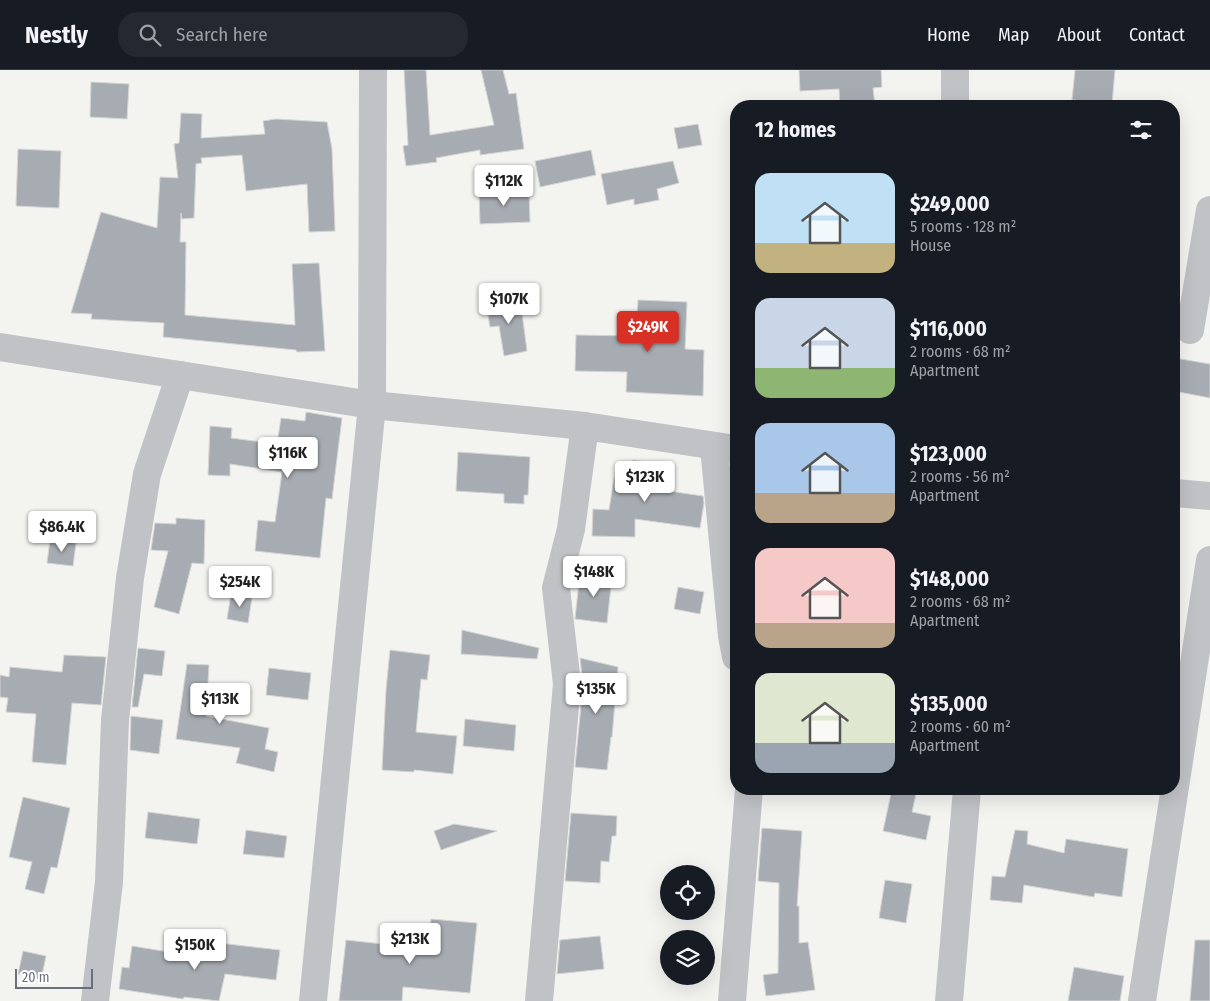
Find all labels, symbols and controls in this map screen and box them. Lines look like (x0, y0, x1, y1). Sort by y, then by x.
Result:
search box (118, 12, 468, 57)
text: Nestly (25, 21, 88, 49)
icon: search (136, 21, 164, 49)
text: Search here (176, 23, 268, 46)
text: Home (927, 24, 970, 46)
text: Map (998, 24, 1029, 46)
text: About (1057, 24, 1101, 46)
text: Contact (1129, 24, 1185, 46)
icon: filters (1127, 116, 1155, 144)
text: 12 homes (755, 117, 836, 143)
pin: $112K (469, 164, 539, 207)
text: $112K (485, 171, 523, 190)
text: $249,000 (910, 191, 990, 217)
icon: home (795, 193, 855, 253)
text: 5 rooms · 128 m² (910, 217, 1016, 236)
text: House (910, 236, 951, 255)
pin: $107K (474, 282, 544, 325)
text: $107K (490, 289, 528, 308)
pin: $249K (613, 310, 683, 353)
text: $116,000 (910, 316, 987, 342)
text: $249K (628, 317, 668, 336)
icon: home (795, 318, 855, 378)
text: 2 rooms · 68 m² (910, 342, 1011, 361)
text: Apartment (910, 361, 979, 380)
pin: $116K (253, 436, 323, 479)
text: $123,000 (910, 441, 987, 467)
text: $116K (269, 443, 307, 462)
icon: home (795, 443, 855, 503)
pin: $123K (610, 460, 680, 503)
text: $123K (626, 467, 664, 486)
text: 2 rooms · 56 m² (910, 467, 1010, 486)
text: Apartment (910, 486, 979, 505)
pin: $86.4K (21, 510, 103, 553)
text: $86.4K (39, 517, 85, 536)
pin: $148K (559, 556, 629, 598)
text: $148K (574, 562, 614, 581)
pin: $254K (205, 566, 275, 608)
text: $148,000 (910, 566, 989, 592)
icon: home (795, 568, 855, 628)
text: $254K (220, 572, 260, 591)
text: 2 rooms · 68 m² (910, 592, 1011, 611)
text: Apartment (910, 611, 979, 630)
pin: $135K (561, 672, 631, 715)
text: $135K (577, 679, 615, 698)
pin: $113K (185, 682, 255, 725)
text: $113K (201, 689, 239, 708)
text: $135,000 (910, 691, 988, 717)
icon: home (795, 693, 855, 753)
text: 2 rooms · 60 m² (910, 717, 1011, 736)
text: Apartment (910, 736, 979, 755)
map controls (660, 865, 715, 985)
button: locate (660, 865, 715, 920)
pin: $213K (375, 922, 445, 965)
pin: $150K (160, 928, 230, 971)
text: $213K (391, 929, 429, 948)
button: layers (660, 930, 715, 985)
text: $150K (175, 935, 215, 954)
scale bar (15, 966, 92, 989)
text: 20 m (22, 969, 50, 986)

